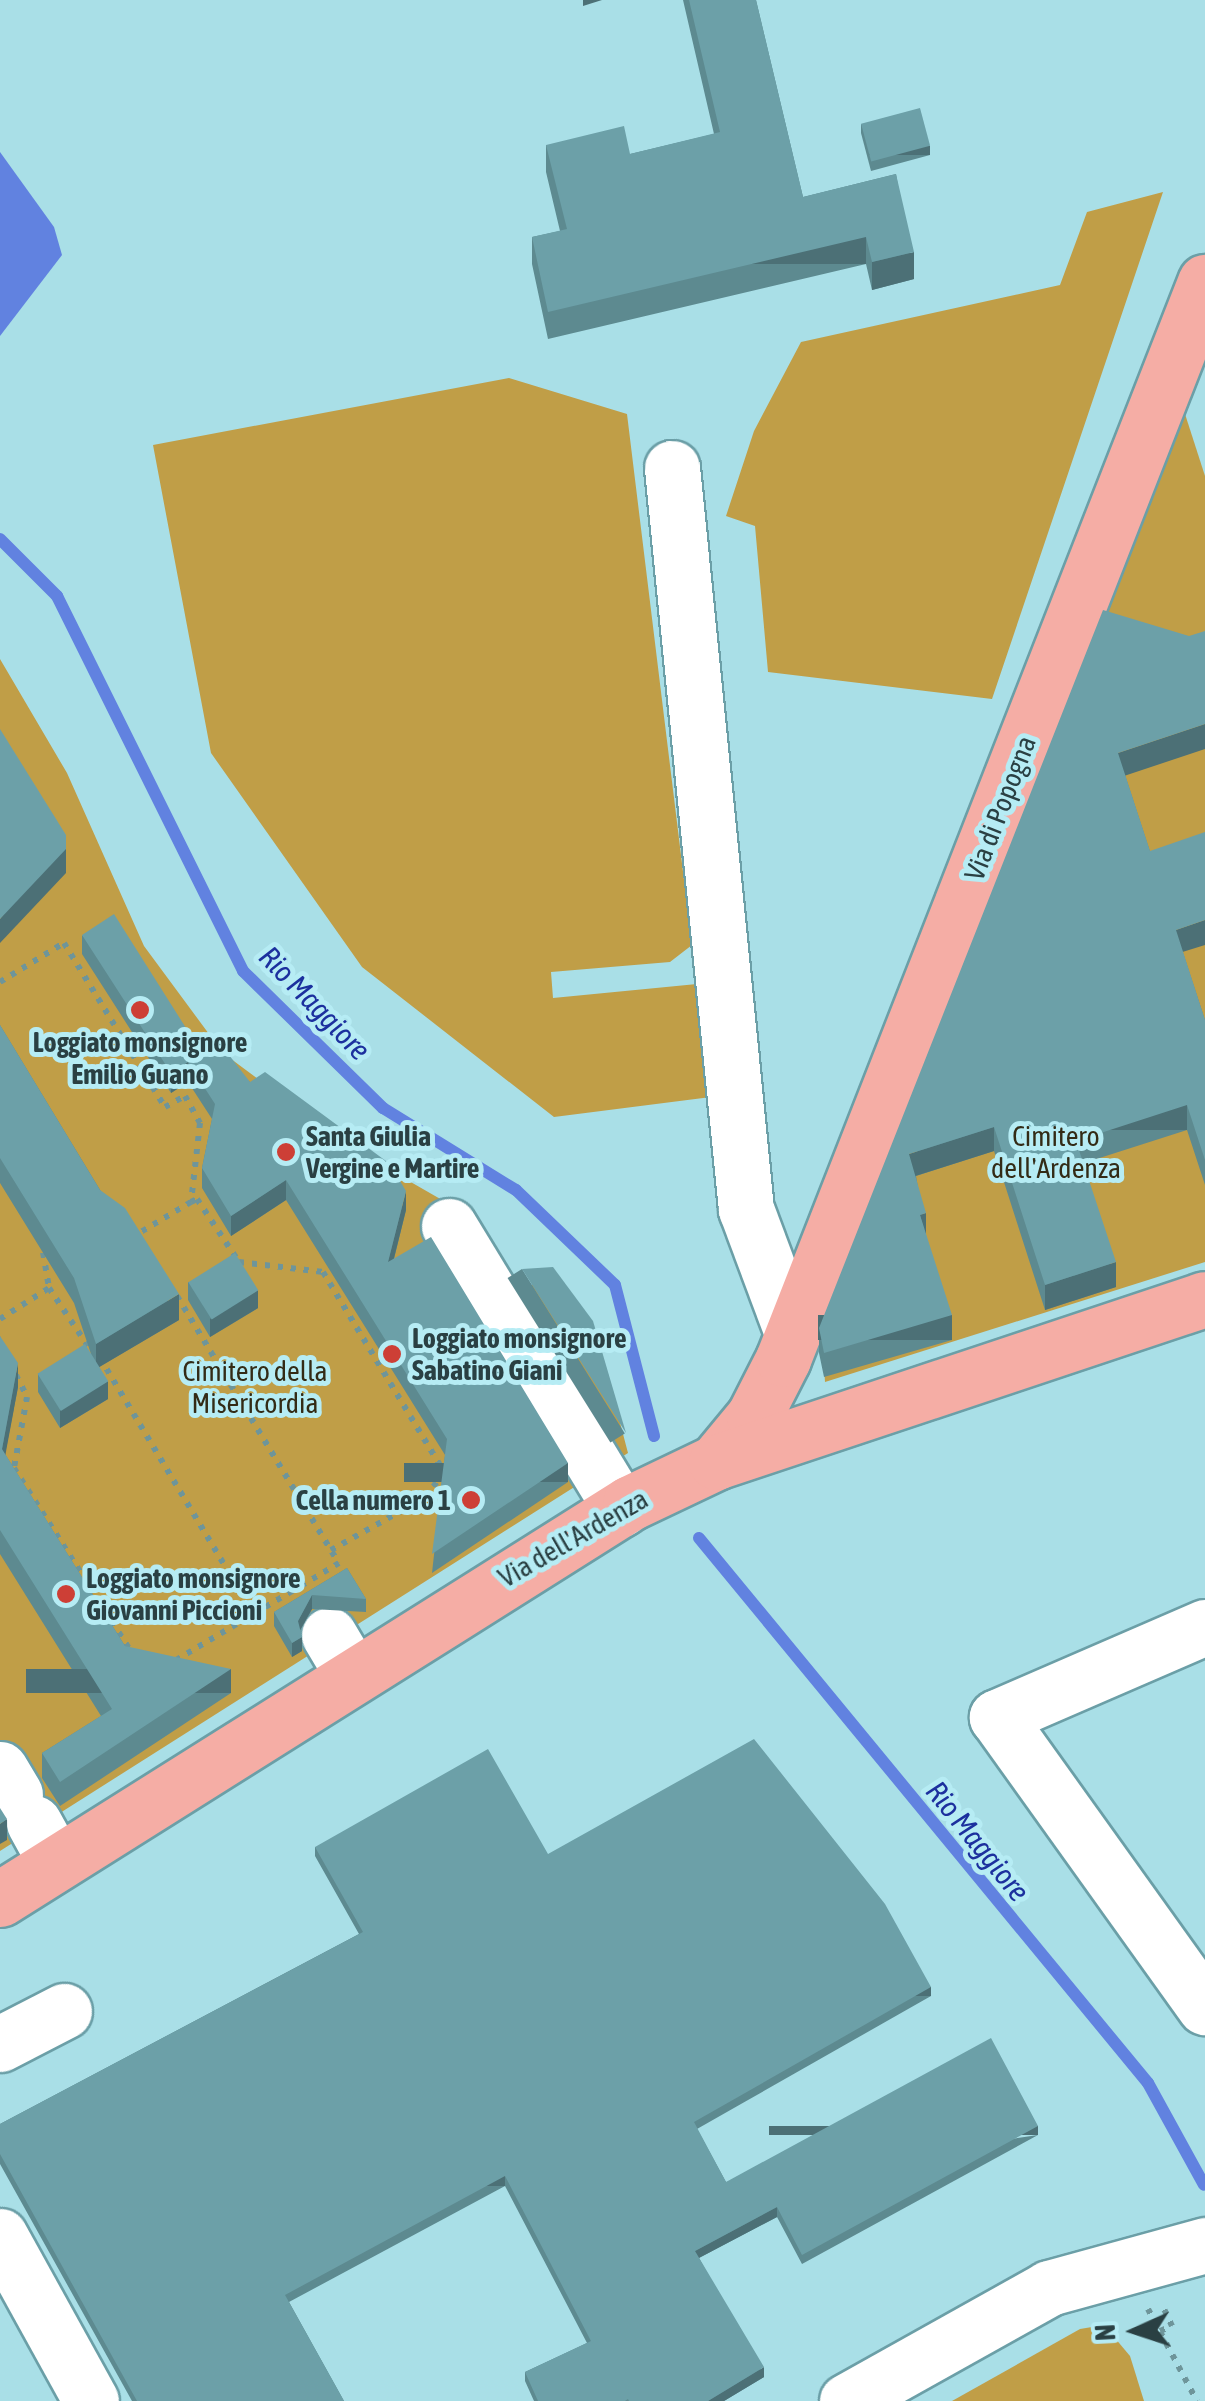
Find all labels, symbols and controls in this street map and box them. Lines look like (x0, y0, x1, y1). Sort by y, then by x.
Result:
street label: Via di Popogna (957, 731, 1043, 885)
water label: Rio Maggiore (252, 939, 378, 1067)
marker: Loggiato monsignore Emilio Guano (129, 999, 151, 1021)
place label: Loggiato monsignore Emilio Guano (33, 1025, 247, 1091)
place label: Santa Giulia Vergine e Martire (306, 1119, 479, 1185)
park label: Cimitero dell'Ardenza (991, 1119, 1121, 1185)
marker: Santa Giulia Vergine e Martire (275, 1141, 297, 1163)
place label: Loggiato monsignore Sabatino Giani (412, 1321, 627, 1387)
marker: Loggiato monsignore Sabatino Giani (381, 1343, 403, 1365)
park label: Cimitero della Misericordia (182, 1354, 328, 1420)
street label: Via dell'Ardenza (492, 1482, 654, 1594)
place label: Cella numero 1 (296, 1483, 451, 1517)
marker: Cella numero 1 (460, 1489, 482, 1511)
place label: Loggiato monsignore Giovanni Piccioni (86, 1561, 301, 1627)
marker: Loggiato monsignore Giovanni Piccioni (55, 1583, 77, 1605)
water label: Rio Maggiore (919, 1774, 1037, 1908)
north arrow (1085, 2281, 1185, 2381)
text: N (1089, 2323, 1121, 2342)

